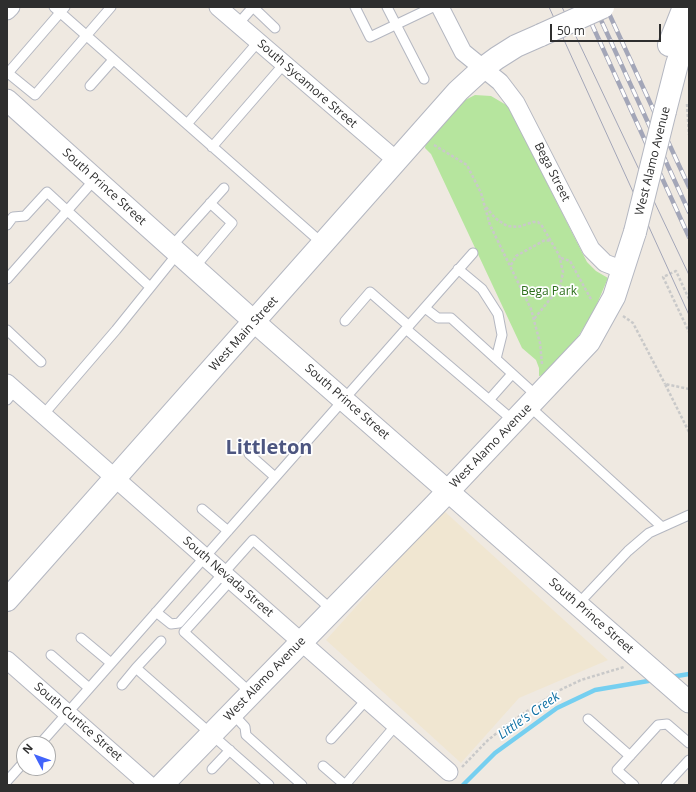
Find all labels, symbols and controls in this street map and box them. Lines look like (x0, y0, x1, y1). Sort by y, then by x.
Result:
scale bar (552, 16, 663, 42)
text: 50 m (557, 22, 585, 39)
street label: South Sycamore Street (254, 37, 360, 131)
street label: West Alamo Avenue (633, 105, 673, 217)
street label: Bega Street (531, 140, 573, 204)
street label: South Prince Street (59, 146, 149, 228)
park label: Bega Park (521, 285, 577, 299)
street label: West Main Street (207, 294, 281, 374)
street label: South Prince Street (302, 361, 392, 443)
street label: West Alamo Avenue (447, 401, 535, 491)
district label: Littleton (226, 436, 312, 460)
street label: South Nevada Street (180, 534, 276, 620)
street label: South Prince Street (546, 575, 636, 657)
street label: West Alamo Avenue (221, 634, 309, 724)
street label: South Curtice Street (31, 680, 125, 764)
water label: Little's Creek (495, 689, 563, 743)
north arrow (16, 736, 56, 776)
text: N (19, 740, 36, 757)

